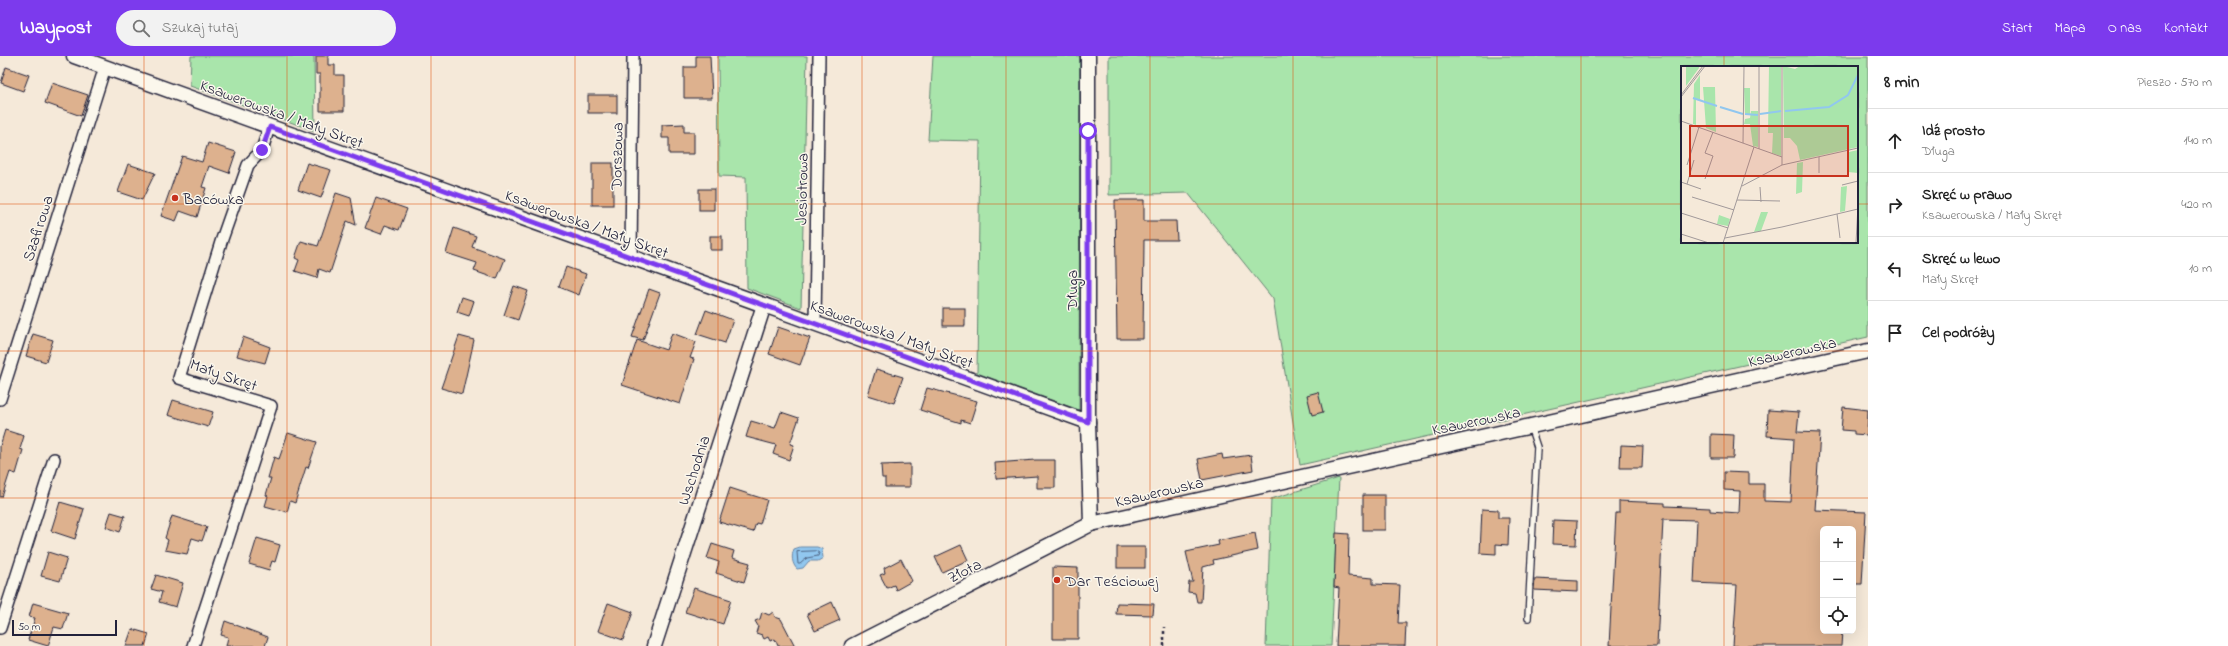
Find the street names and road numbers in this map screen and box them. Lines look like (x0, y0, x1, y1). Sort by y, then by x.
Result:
street label: Ksawerowska / Mały Skręt (196, 74, 367, 156)
street label: Dorszowa (605, 122, 631, 191)
street label: Jesiotrowa (790, 153, 816, 225)
street label: Ksawerowska / Mały Skręt (501, 184, 672, 266)
street label: Szafirowa (17, 192, 61, 265)
street label: Długa (1061, 270, 1085, 311)
street label: Ksawerowska / Mały Skręt (806, 294, 977, 376)
street label: Ksawerowska (1746, 331, 1839, 375)
street label: Mały Skręt (187, 353, 261, 399)
street label: Ksawerowska (1430, 401, 1523, 443)
street label: Wschodnia (672, 433, 717, 509)
street label: Ksawerowska (1113, 471, 1206, 515)
street label: Złota (944, 553, 986, 590)

